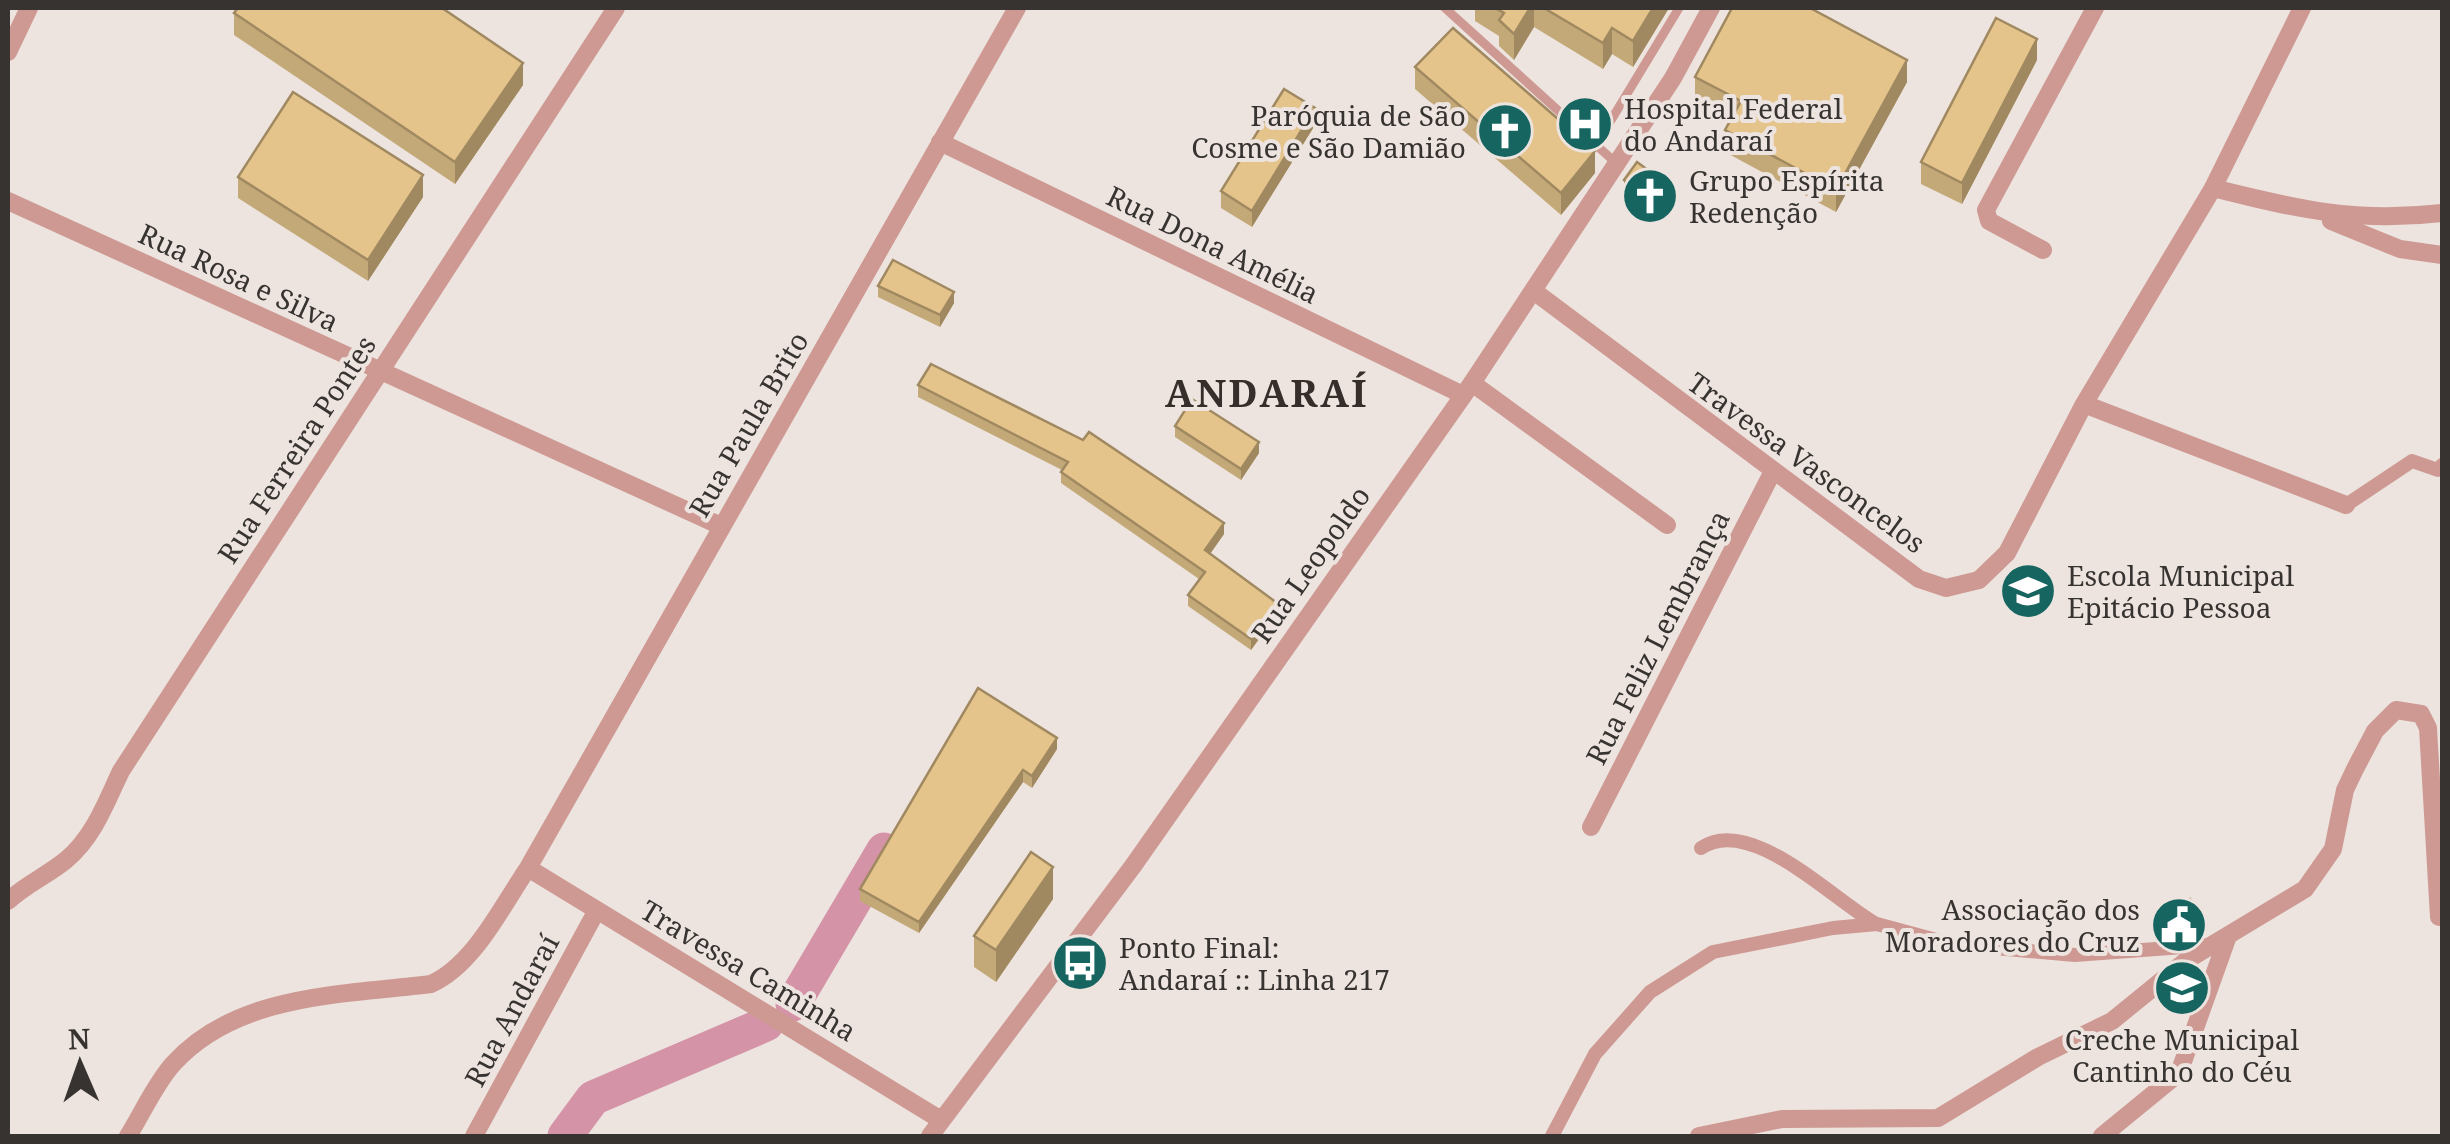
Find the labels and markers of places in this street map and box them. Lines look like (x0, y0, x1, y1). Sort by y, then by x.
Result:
place label: Hospital Federal do Andaraí (1624, 89, 1843, 159)
hospital icon: Hospital Federal do Andaraí (1555, 94, 1615, 154)
place label: Paróquia de São Cosme e São Damião (1191, 96, 1466, 166)
church icon: Paróquia de São Cosme e São Damião (1475, 101, 1535, 161)
place label: Grupo Espírita Redenção (1689, 161, 1885, 231)
church icon: Grupo Espírita Redenção (1620, 166, 1680, 226)
place label: Escola Municipal Epitácio Pessoa (2067, 556, 2294, 626)
school or university icon: Escola Municipal Epitácio Pessoa (1998, 561, 2058, 621)
place label: Associação dos Moradores do Cruz (1885, 890, 2140, 960)
public building icon: Associação dos Moradores do Cruz (2149, 895, 2209, 955)
place label: Ponto Final: Andaraí :: Linha 217 (1119, 928, 1390, 998)
bus stop icon: Ponto Final: Andaraí :: Linha 217 (1050, 933, 1110, 993)
school or university icon: Creche Municipal Cantinho do Céu (2152, 958, 2212, 1018)
place label: Creche Municipal Cantinho do Céu (2065, 1020, 2300, 1090)

